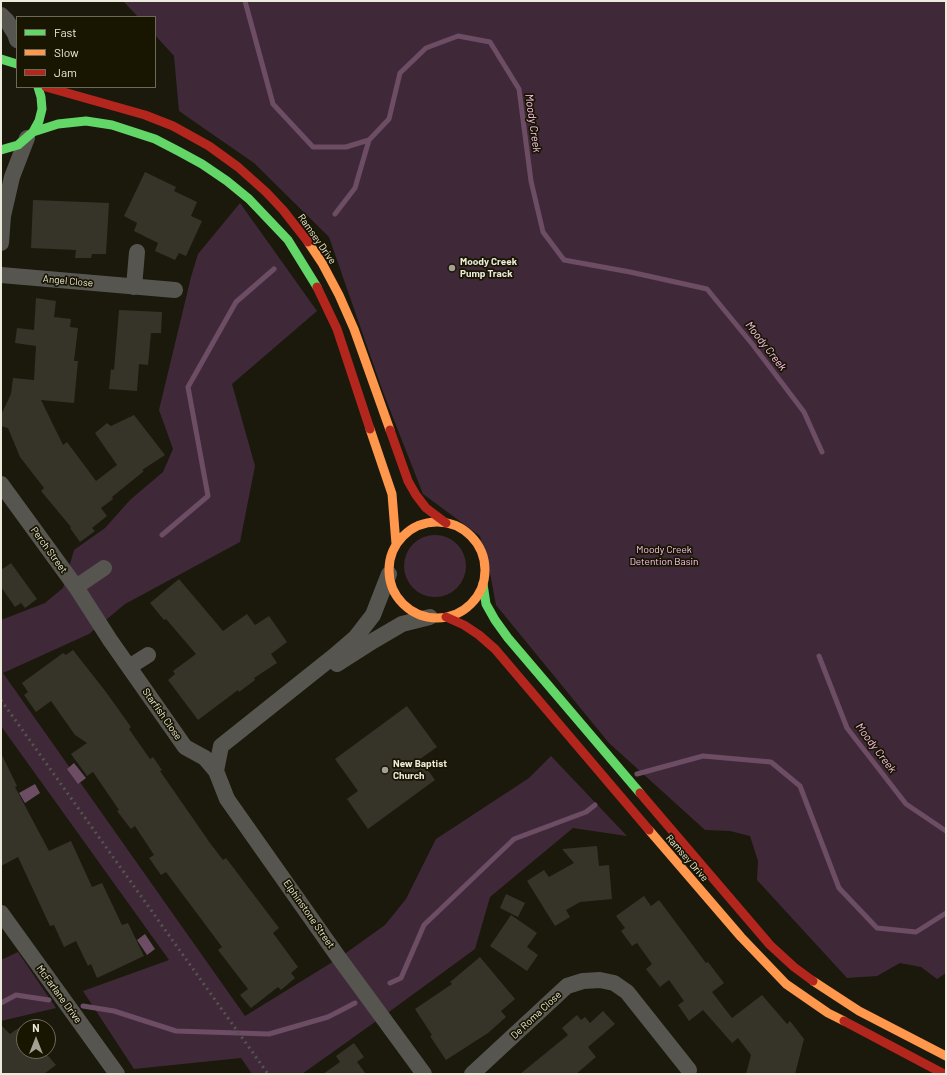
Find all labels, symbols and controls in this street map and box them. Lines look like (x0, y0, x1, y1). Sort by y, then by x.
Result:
legend (16, 16, 156, 88)
text: Fast (54, 25, 77, 39)
text: Slow (54, 45, 79, 59)
text: Jam (54, 65, 77, 79)
water label: Moody Creek (522, 93, 544, 153)
street label: Ramsey Drive (295, 212, 339, 266)
place label: Moody Creek Pump Track (460, 256, 517, 280)
marker: Moody Creek Pump Track (447, 263, 457, 273)
street label: Angel Close (42, 273, 94, 289)
water label: Moody Creek (743, 319, 789, 373)
street label: Perch Street (28, 524, 70, 576)
park label: Moody Creek Detention Basin (630, 544, 698, 568)
street label: Starfish Close (140, 686, 184, 742)
water label: Moody Creek (853, 720, 899, 776)
place label: New Baptist Church (393, 758, 447, 782)
marker: New Baptist Church (380, 765, 390, 775)
street label: Ramsey Drive (663, 832, 711, 884)
street label: Elphinstone Street (281, 877, 337, 951)
street label: McFarlane Drive (34, 963, 84, 1025)
street label: De Roma Close (508, 989, 564, 1041)
north arrow (16, 1019, 56, 1059)
text: N (32, 1021, 40, 1034)

